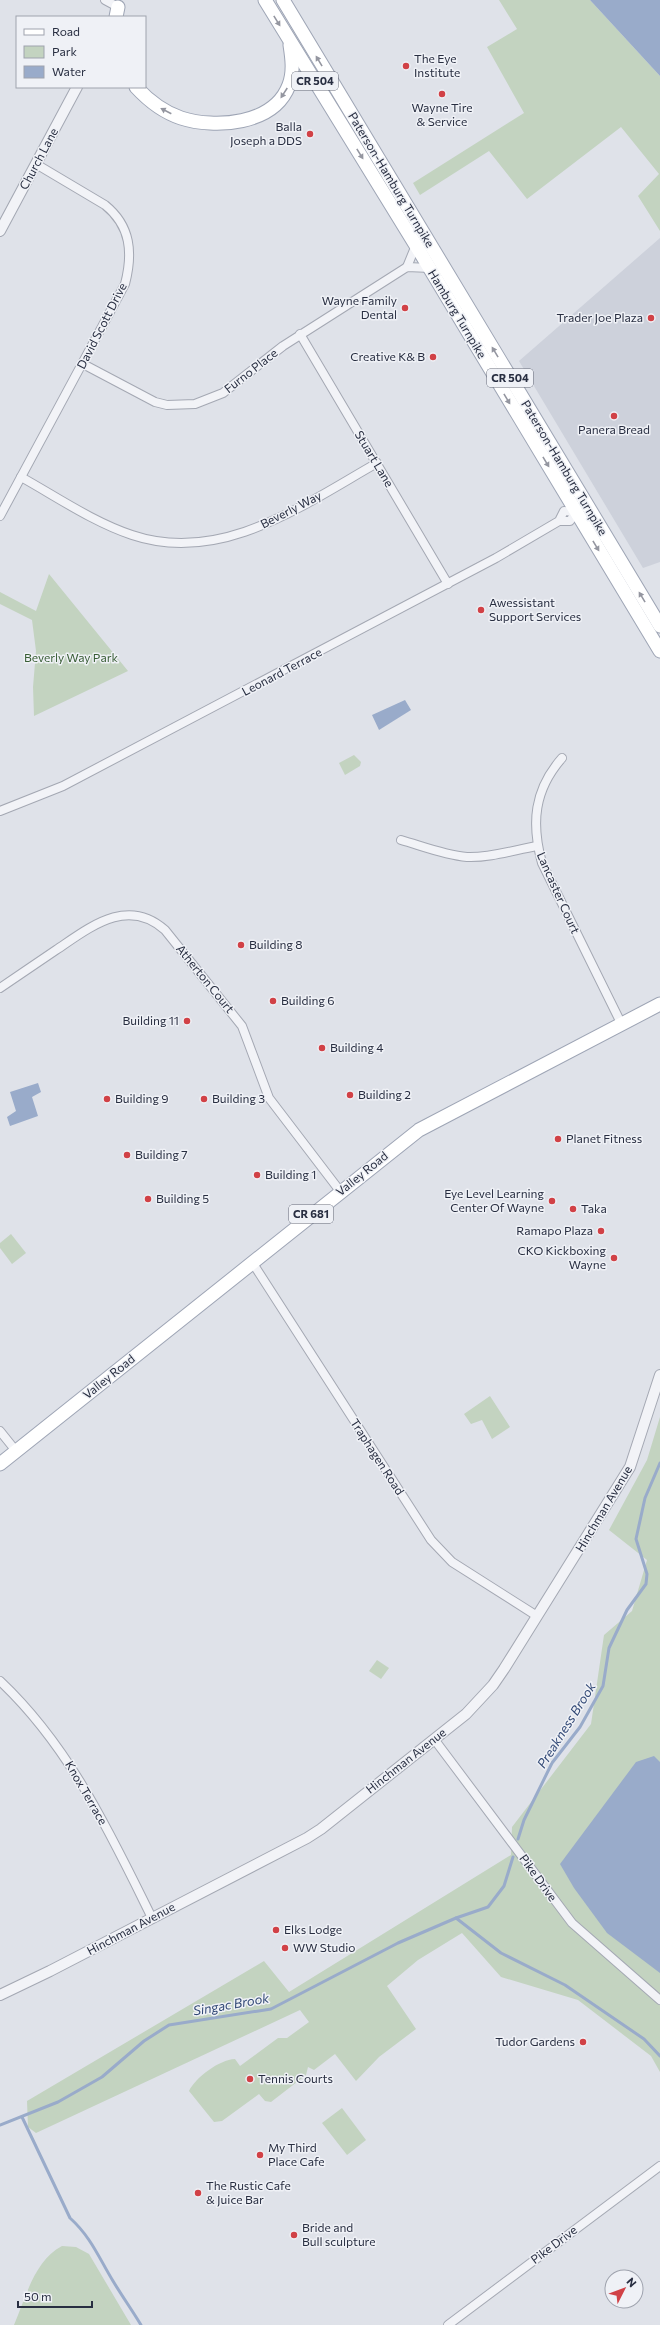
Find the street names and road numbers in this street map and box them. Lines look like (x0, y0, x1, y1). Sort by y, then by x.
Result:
road number: CR 504 (292, 72, 338, 90)
street label: Paterson-Hamburg Turnpike (346, 109, 438, 250)
street label: Church Lane (16, 125, 60, 192)
street label: Hamburg Turnpike (426, 267, 490, 360)
street label: David Scott Drive (73, 280, 129, 371)
street label: Furno Place (221, 345, 280, 395)
road number: CR 504 (487, 369, 533, 387)
street label: Paterson-Hamburg Turnpike (519, 397, 611, 538)
street label: Stuart Lane (353, 428, 397, 489)
street label: Beverly Way (258, 488, 323, 530)
street label: Leonard Terrace (239, 644, 324, 698)
street label: Lancaster Court (535, 850, 583, 936)
street label: Atherton Court (174, 941, 238, 1015)
street label: Valley Road (333, 1148, 390, 1198)
road number: CR 681 (289, 1205, 333, 1223)
street label: Valley Road (80, 1351, 137, 1401)
street label: Traphagen Road (348, 1416, 408, 1497)
street label: Hinchman Avenue (572, 1463, 634, 1554)
street label: Hinchman Avenue (363, 1725, 448, 1796)
street label: Knox Terrace (63, 1758, 111, 1827)
street label: Pike Drive (517, 1851, 560, 1904)
street label: Hinchman Avenue (84, 1899, 177, 1957)
street label: Pike Drive (527, 2222, 579, 2266)

